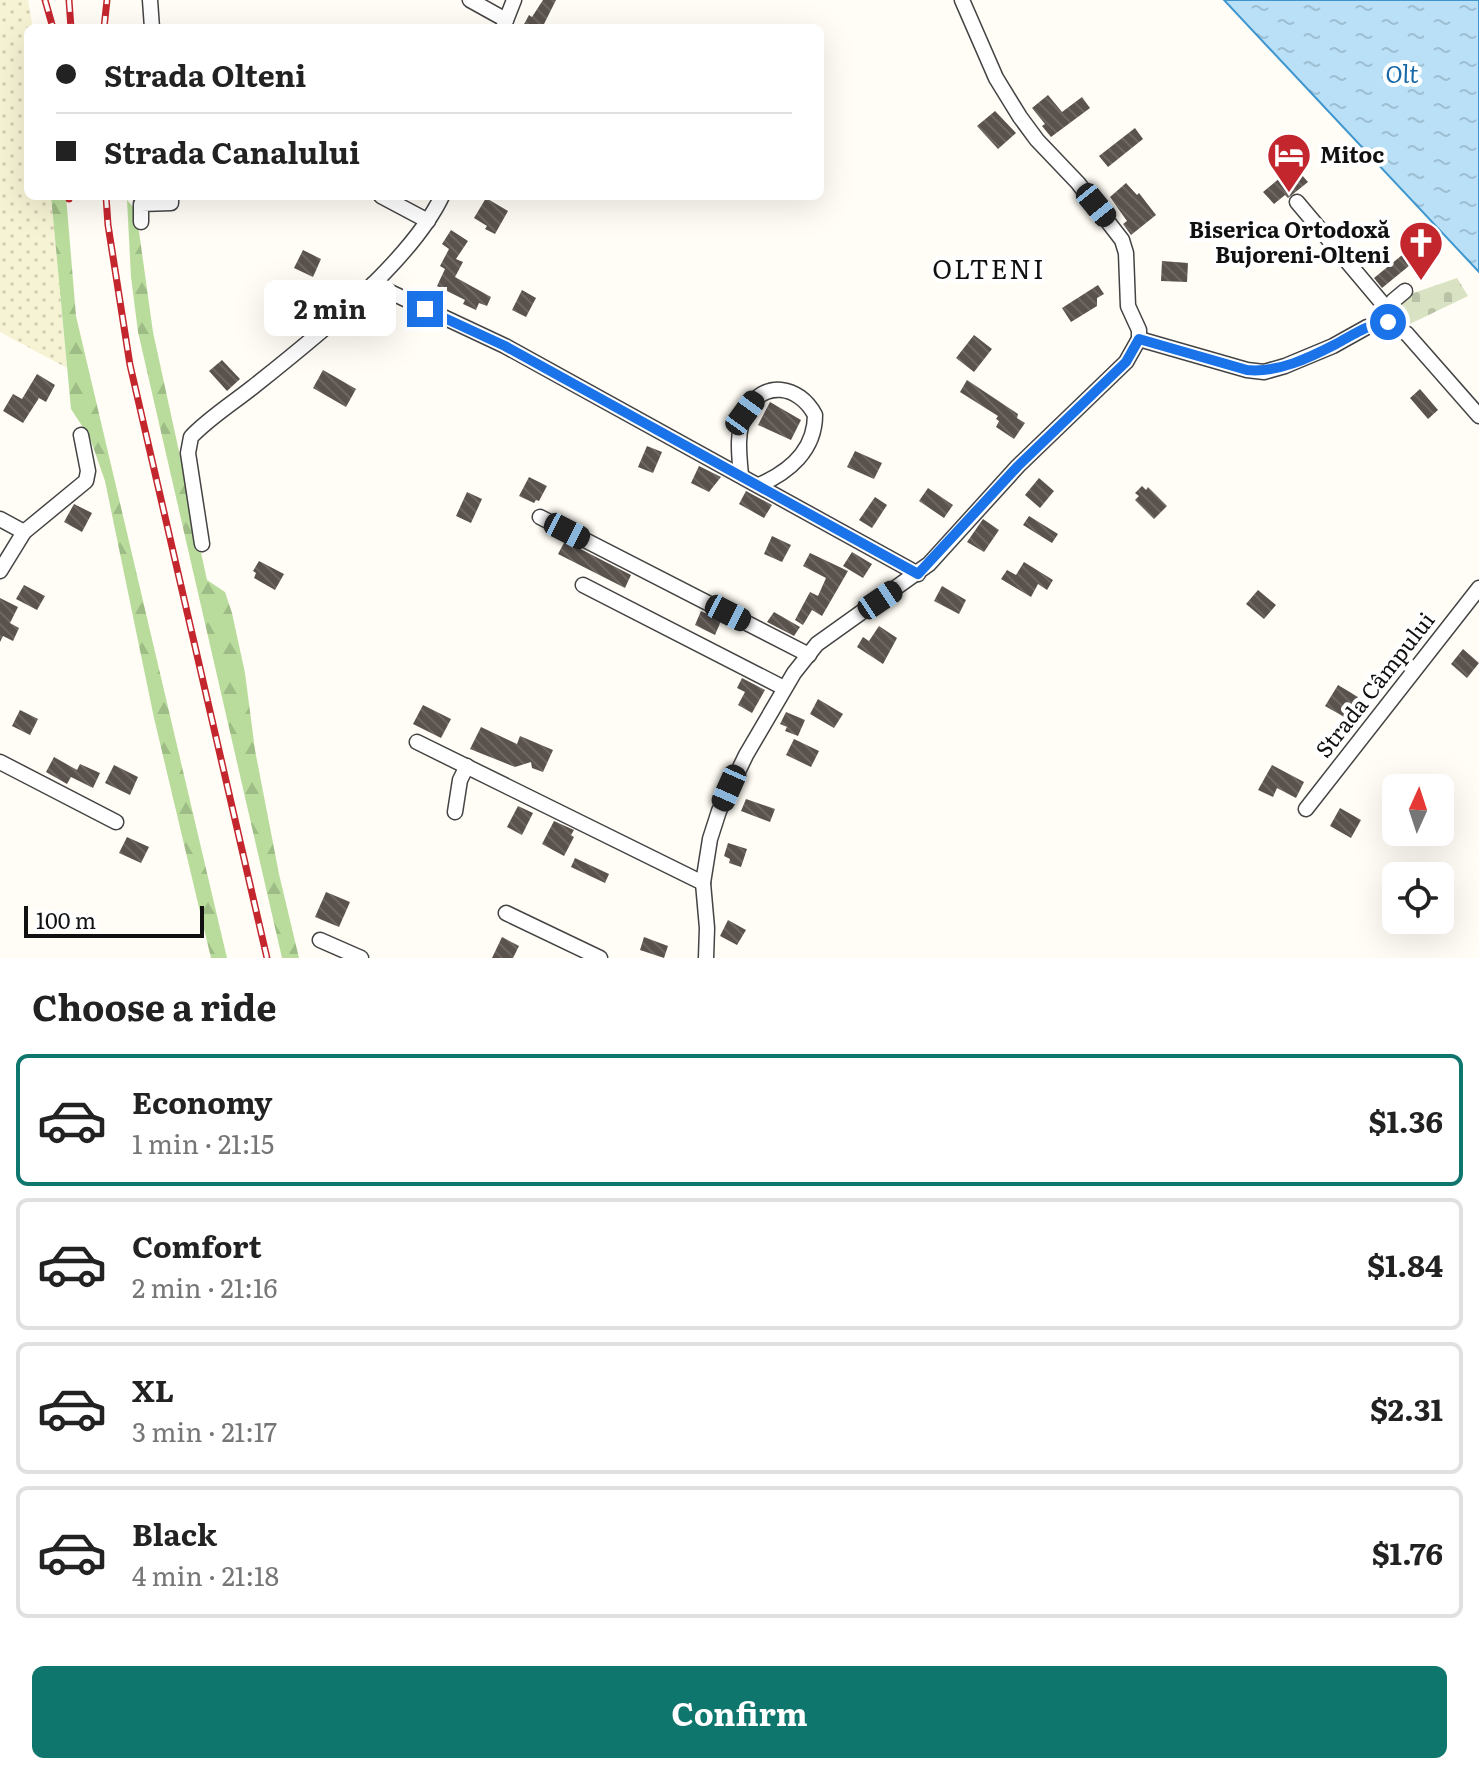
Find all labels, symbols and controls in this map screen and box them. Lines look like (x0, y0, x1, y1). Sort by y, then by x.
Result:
text: Strada Olteni (104, 52, 306, 96)
water label: Olt (1385, 55, 1419, 90)
text: Strada Canalului (104, 129, 360, 173)
hotel icon: Mitoc (1265, 131, 1313, 194)
place label: Mitoc (1320, 137, 1384, 170)
car (1072, 179, 1120, 231)
place label: Biserica Ortodoxă Bujoreni-Olteni (1189, 212, 1390, 270)
church icon: Biserica Ortodoxă Bujoreni-Olteni (1397, 219, 1445, 282)
district label: OLTENI (932, 248, 1046, 287)
callout: 2 min (265, 281, 397, 337)
text: 2 min (294, 288, 366, 327)
route end (407, 291, 443, 327)
route start (1370, 304, 1406, 340)
car (721, 387, 769, 439)
car (540, 509, 594, 553)
car (853, 577, 907, 623)
car (701, 591, 755, 635)
street label: Strada Câmpului (1306, 604, 1441, 764)
car (708, 761, 750, 815)
north arrow (1382, 774, 1454, 846)
map controls (1382, 774, 1454, 934)
button: locate (1382, 862, 1454, 934)
scale bar (24, 902, 204, 938)
text: 100 m (36, 903, 96, 936)
text: Choose a ride (32, 979, 277, 1032)
text: Economy (132, 1079, 272, 1123)
icon: car (36, 1084, 108, 1156)
text: $1.36 (1369, 1098, 1443, 1142)
text: 1 min · 21:15 (132, 1123, 274, 1162)
text: Comfort (132, 1223, 262, 1267)
icon: car (36, 1228, 108, 1300)
text: $1.84 (1367, 1242, 1443, 1286)
text: 2 min · 21:16 (132, 1267, 278, 1306)
text: XL (132, 1367, 174, 1411)
icon: car (36, 1372, 108, 1444)
text: $2.31 (1370, 1386, 1443, 1430)
text: 3 min · 21:17 (132, 1411, 277, 1450)
text: Black (132, 1511, 217, 1555)
icon: car (36, 1516, 108, 1588)
text: $1.76 (1372, 1530, 1443, 1574)
text: 4 min · 21:18 (132, 1555, 279, 1594)
button: Confirm (32, 1666, 1447, 1758)

